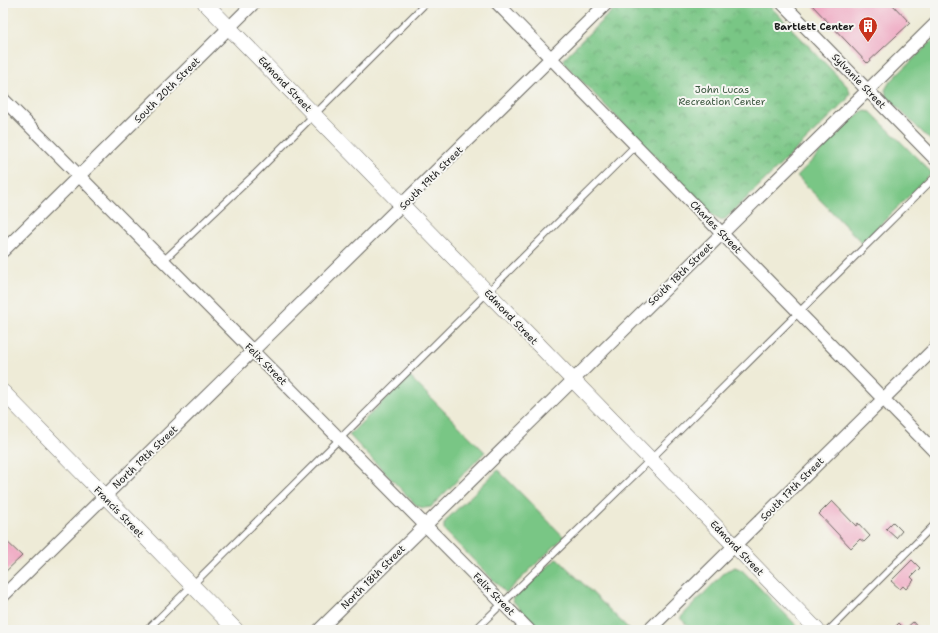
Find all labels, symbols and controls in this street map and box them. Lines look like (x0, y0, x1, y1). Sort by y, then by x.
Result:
building icon: Bartlett Center (857, 15, 879, 43)
place label: Bartlett Center (774, 20, 855, 33)
street label: Sylvanie Street (829, 50, 889, 112)
street label: South 20th Street (131, 54, 203, 126)
street label: Edmond Street (255, 54, 315, 114)
park label: John Lucas Recreation Center (678, 83, 766, 108)
street label: South 19th Street (396, 143, 466, 213)
street label: Charles Street (687, 198, 745, 256)
street label: South 18th Street (645, 240, 715, 308)
street label: Edmond Street (481, 287, 541, 347)
street label: Felix Street (242, 340, 290, 388)
street label: North 19th Street (110, 423, 180, 491)
street label: South 17th Street (757, 454, 827, 524)
street label: Francis Street (91, 484, 147, 540)
street label: Edmond Street (707, 518, 767, 578)
street label: North 18th Street (338, 542, 408, 612)
street label: Felix Street (470, 570, 518, 618)

